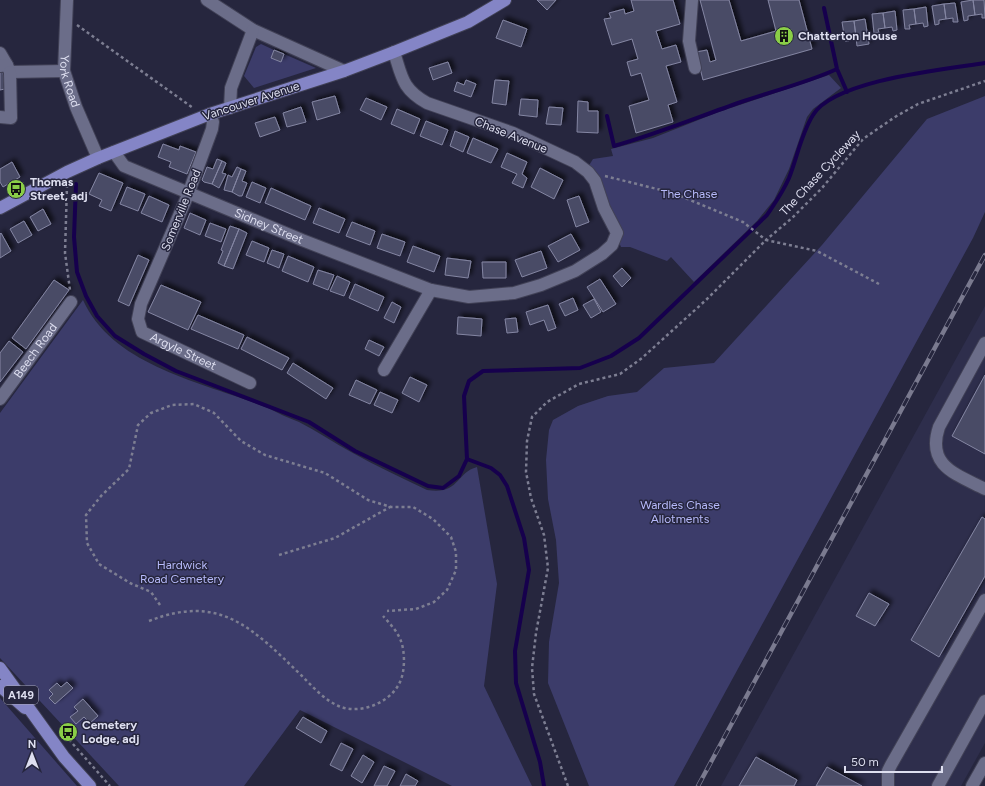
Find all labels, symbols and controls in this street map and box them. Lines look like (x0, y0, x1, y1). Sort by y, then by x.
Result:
building icon: Chatterton House (773, 25, 795, 47)
place label: Chatterton House (798, 29, 897, 43)
street label: York Road (57, 55, 83, 109)
street label: Vancouver Avenue (201, 79, 302, 123)
street label: Chase Avenue (473, 114, 550, 156)
street label: The Chase Cycleway (777, 127, 864, 219)
street label: Somerville Road (158, 167, 204, 253)
place label: Thomas Street, adj (30, 175, 88, 203)
bus stop icon: Thomas Street, adj (5, 178, 27, 200)
park label: The Chase (661, 187, 718, 201)
street label: Sidney Street (232, 206, 306, 247)
street label: Beech Road (11, 321, 60, 381)
street label: Argyle Street (148, 330, 219, 373)
park label: Wardles Chase Allotments (640, 498, 720, 526)
park label: Hardwick Road Cemetery (140, 558, 225, 586)
road number: A149 (4, 686, 38, 704)
place label: Cemetery Lodge, adj (82, 718, 139, 746)
bus stop icon: Cemetery Lodge, adj (57, 721, 79, 743)
north arrow (12, 734, 52, 774)
text: N (28, 738, 36, 751)
scale bar (845, 748, 942, 774)
text: 50 m (851, 755, 879, 769)

